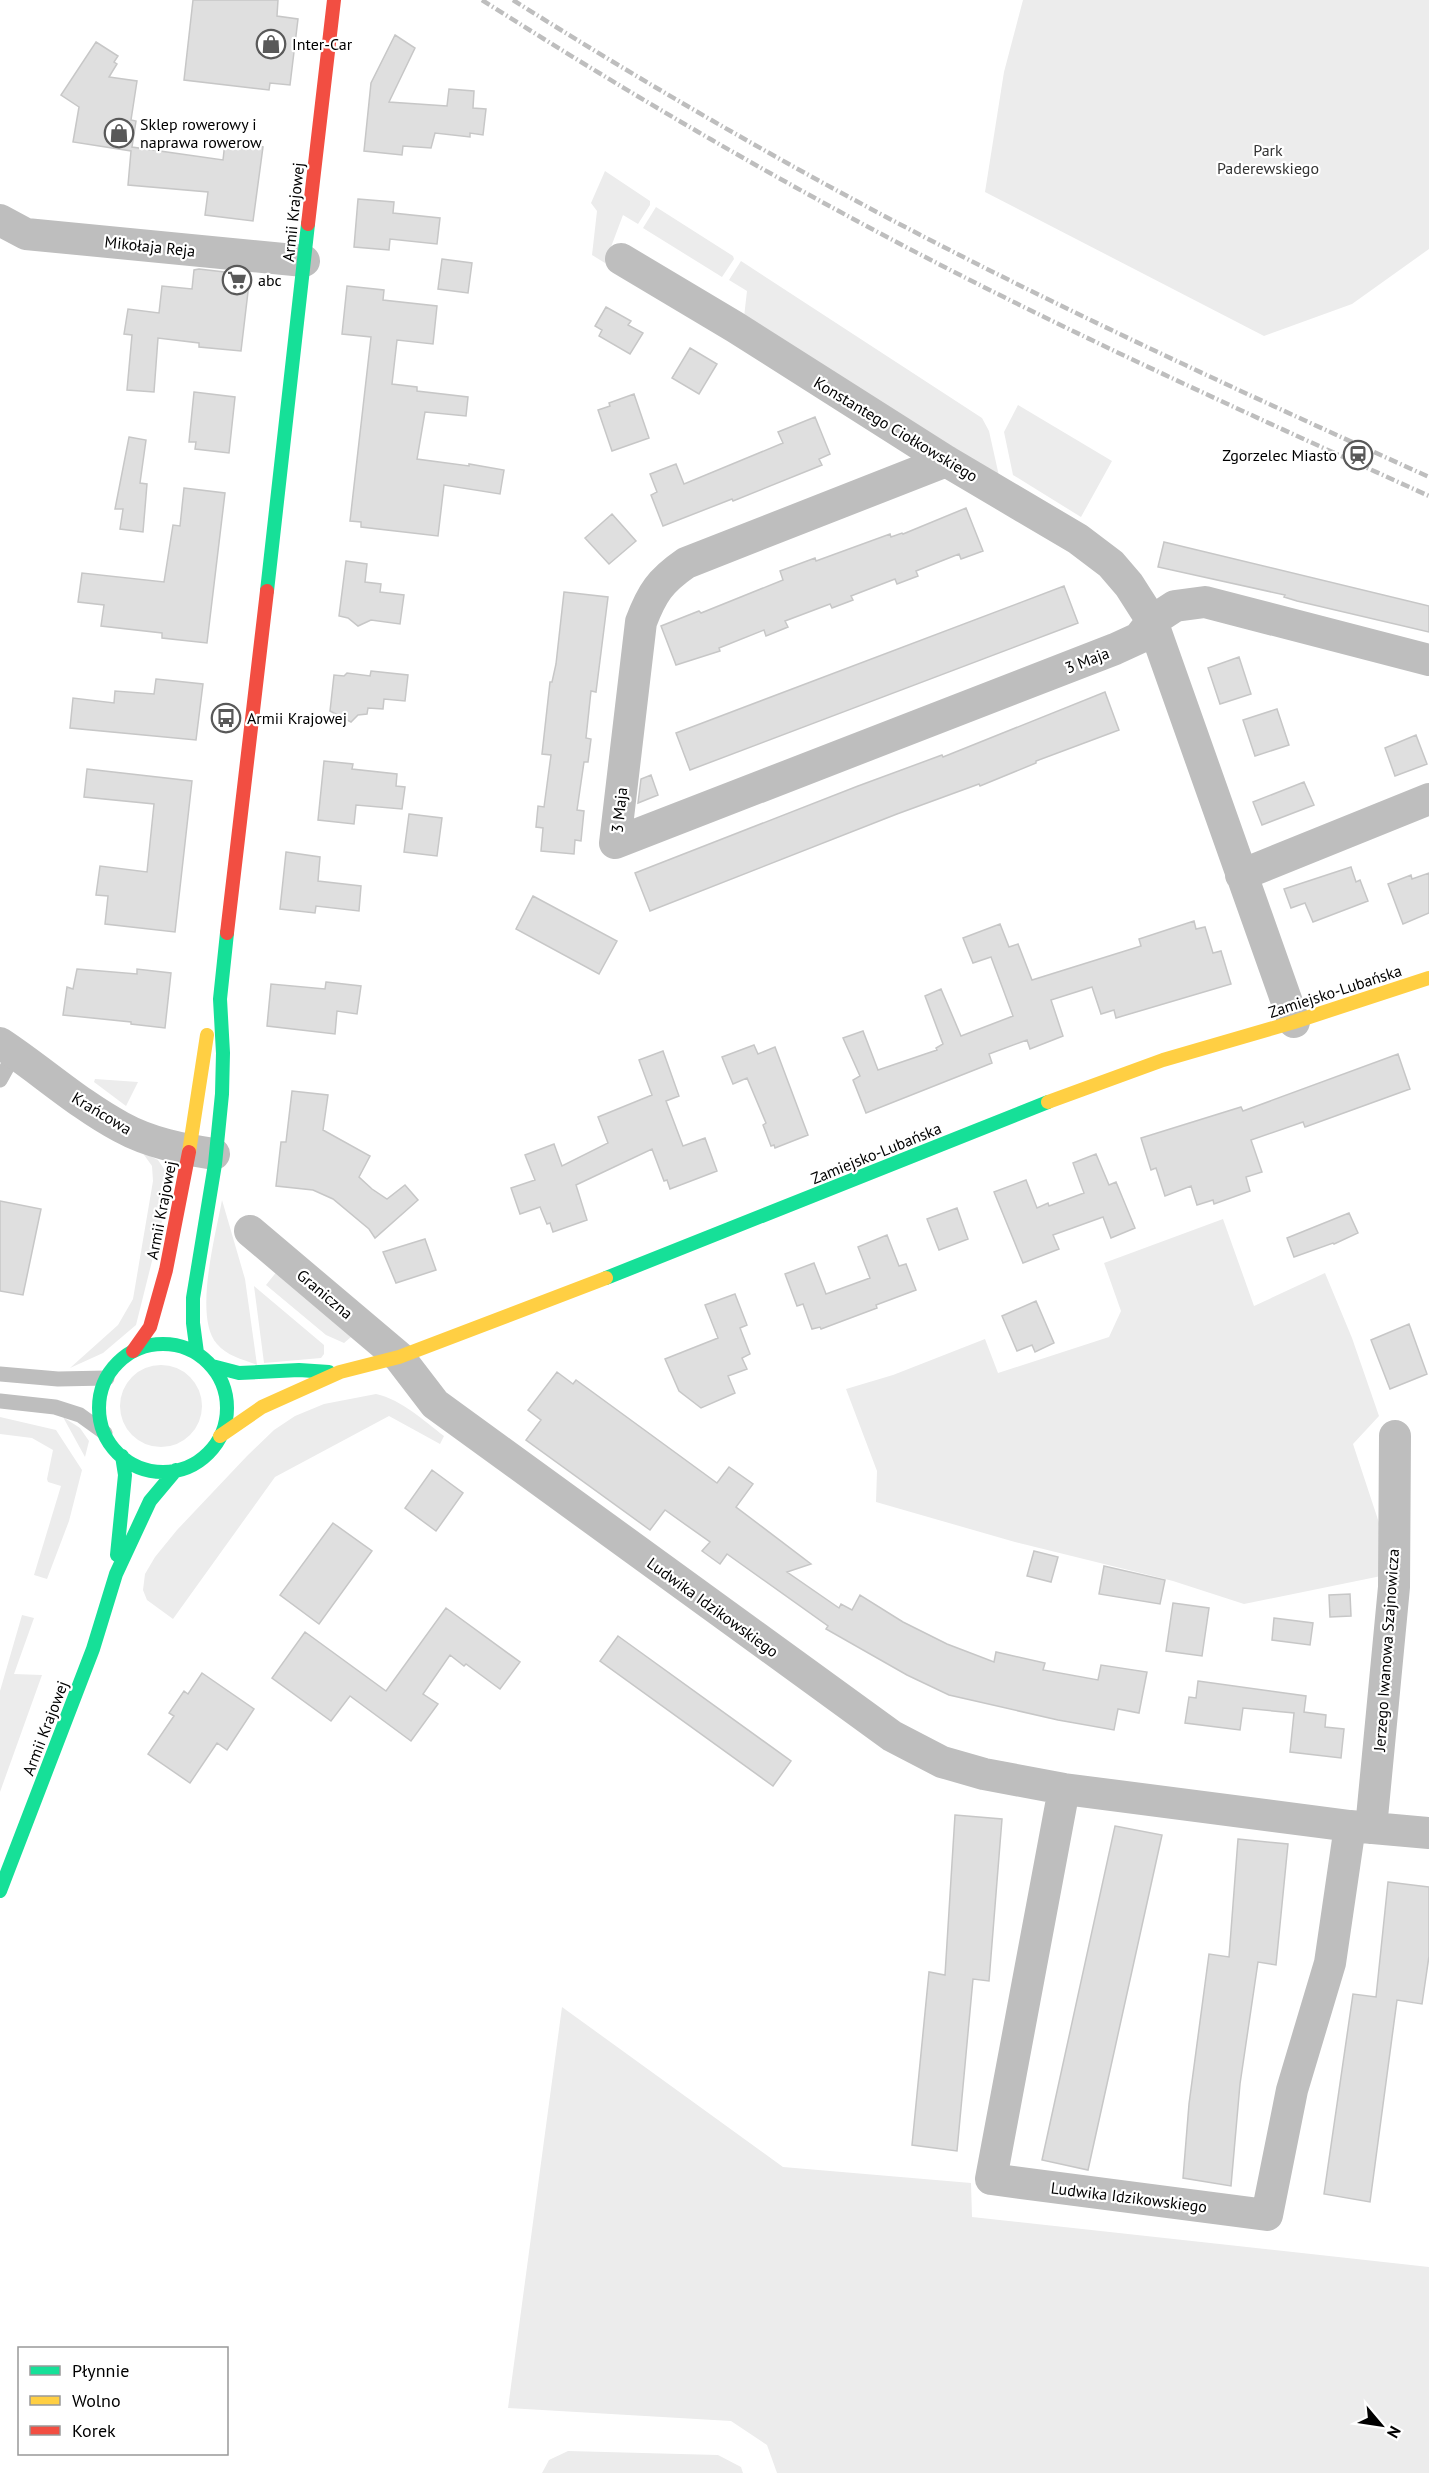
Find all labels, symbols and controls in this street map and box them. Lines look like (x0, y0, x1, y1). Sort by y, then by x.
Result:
shop icon: Inter-Car (255, 28, 287, 60)
place label: Inter-Car (292, 34, 353, 54)
place label: Sklep rowerowy i naprawa rowerow (140, 114, 262, 152)
shop icon: Sklep rowerowy i naprawa rowerow (103, 117, 135, 149)
park label: Park Paderewskiego (1217, 140, 1319, 178)
street label: Armii Krajowej (278, 161, 308, 263)
street label: Mikołaja Reja (104, 231, 196, 261)
supermarket icon: abc (221, 264, 253, 296)
place label: abc (258, 270, 282, 290)
street label: Konstantego Ciołkowskiego (810, 372, 982, 486)
station icon: Zgorzelec Miasto (1342, 439, 1374, 471)
place label: Zgorzelec Miasto (1222, 445, 1337, 465)
street label: 3 Maja (1062, 642, 1112, 678)
bus stop icon: Armii Krajowej (210, 702, 242, 734)
place label: Armii Krajowej (247, 708, 347, 728)
street label: 3 Maja (607, 786, 631, 834)
street label: Zamiejsko-Lubańska (1266, 960, 1404, 1022)
street label: Krańcowa (68, 1087, 136, 1139)
street label: Zamiejsko-Lubańska (808, 1118, 944, 1188)
street label: Armii Krajowej (142, 1159, 180, 1261)
street label: Graniczna (293, 1265, 357, 1323)
street label: Jerzego Iwanowa Szajnowicza (1369, 1548, 1403, 1753)
street label: Ludwika Idzikowskiego (644, 1553, 782, 1661)
street label: Armii Krajowej (18, 1678, 72, 1778)
street label: Ludwika Idzikowskiego (1050, 2177, 1208, 2217)
legend (18, 2347, 228, 2455)
text: Płynnie (72, 2359, 129, 2382)
text: Wolno (72, 2389, 121, 2412)
north arrow (1351, 2395, 1411, 2455)
text: Korek (72, 2419, 116, 2442)
text: N (1383, 2423, 1405, 2442)

